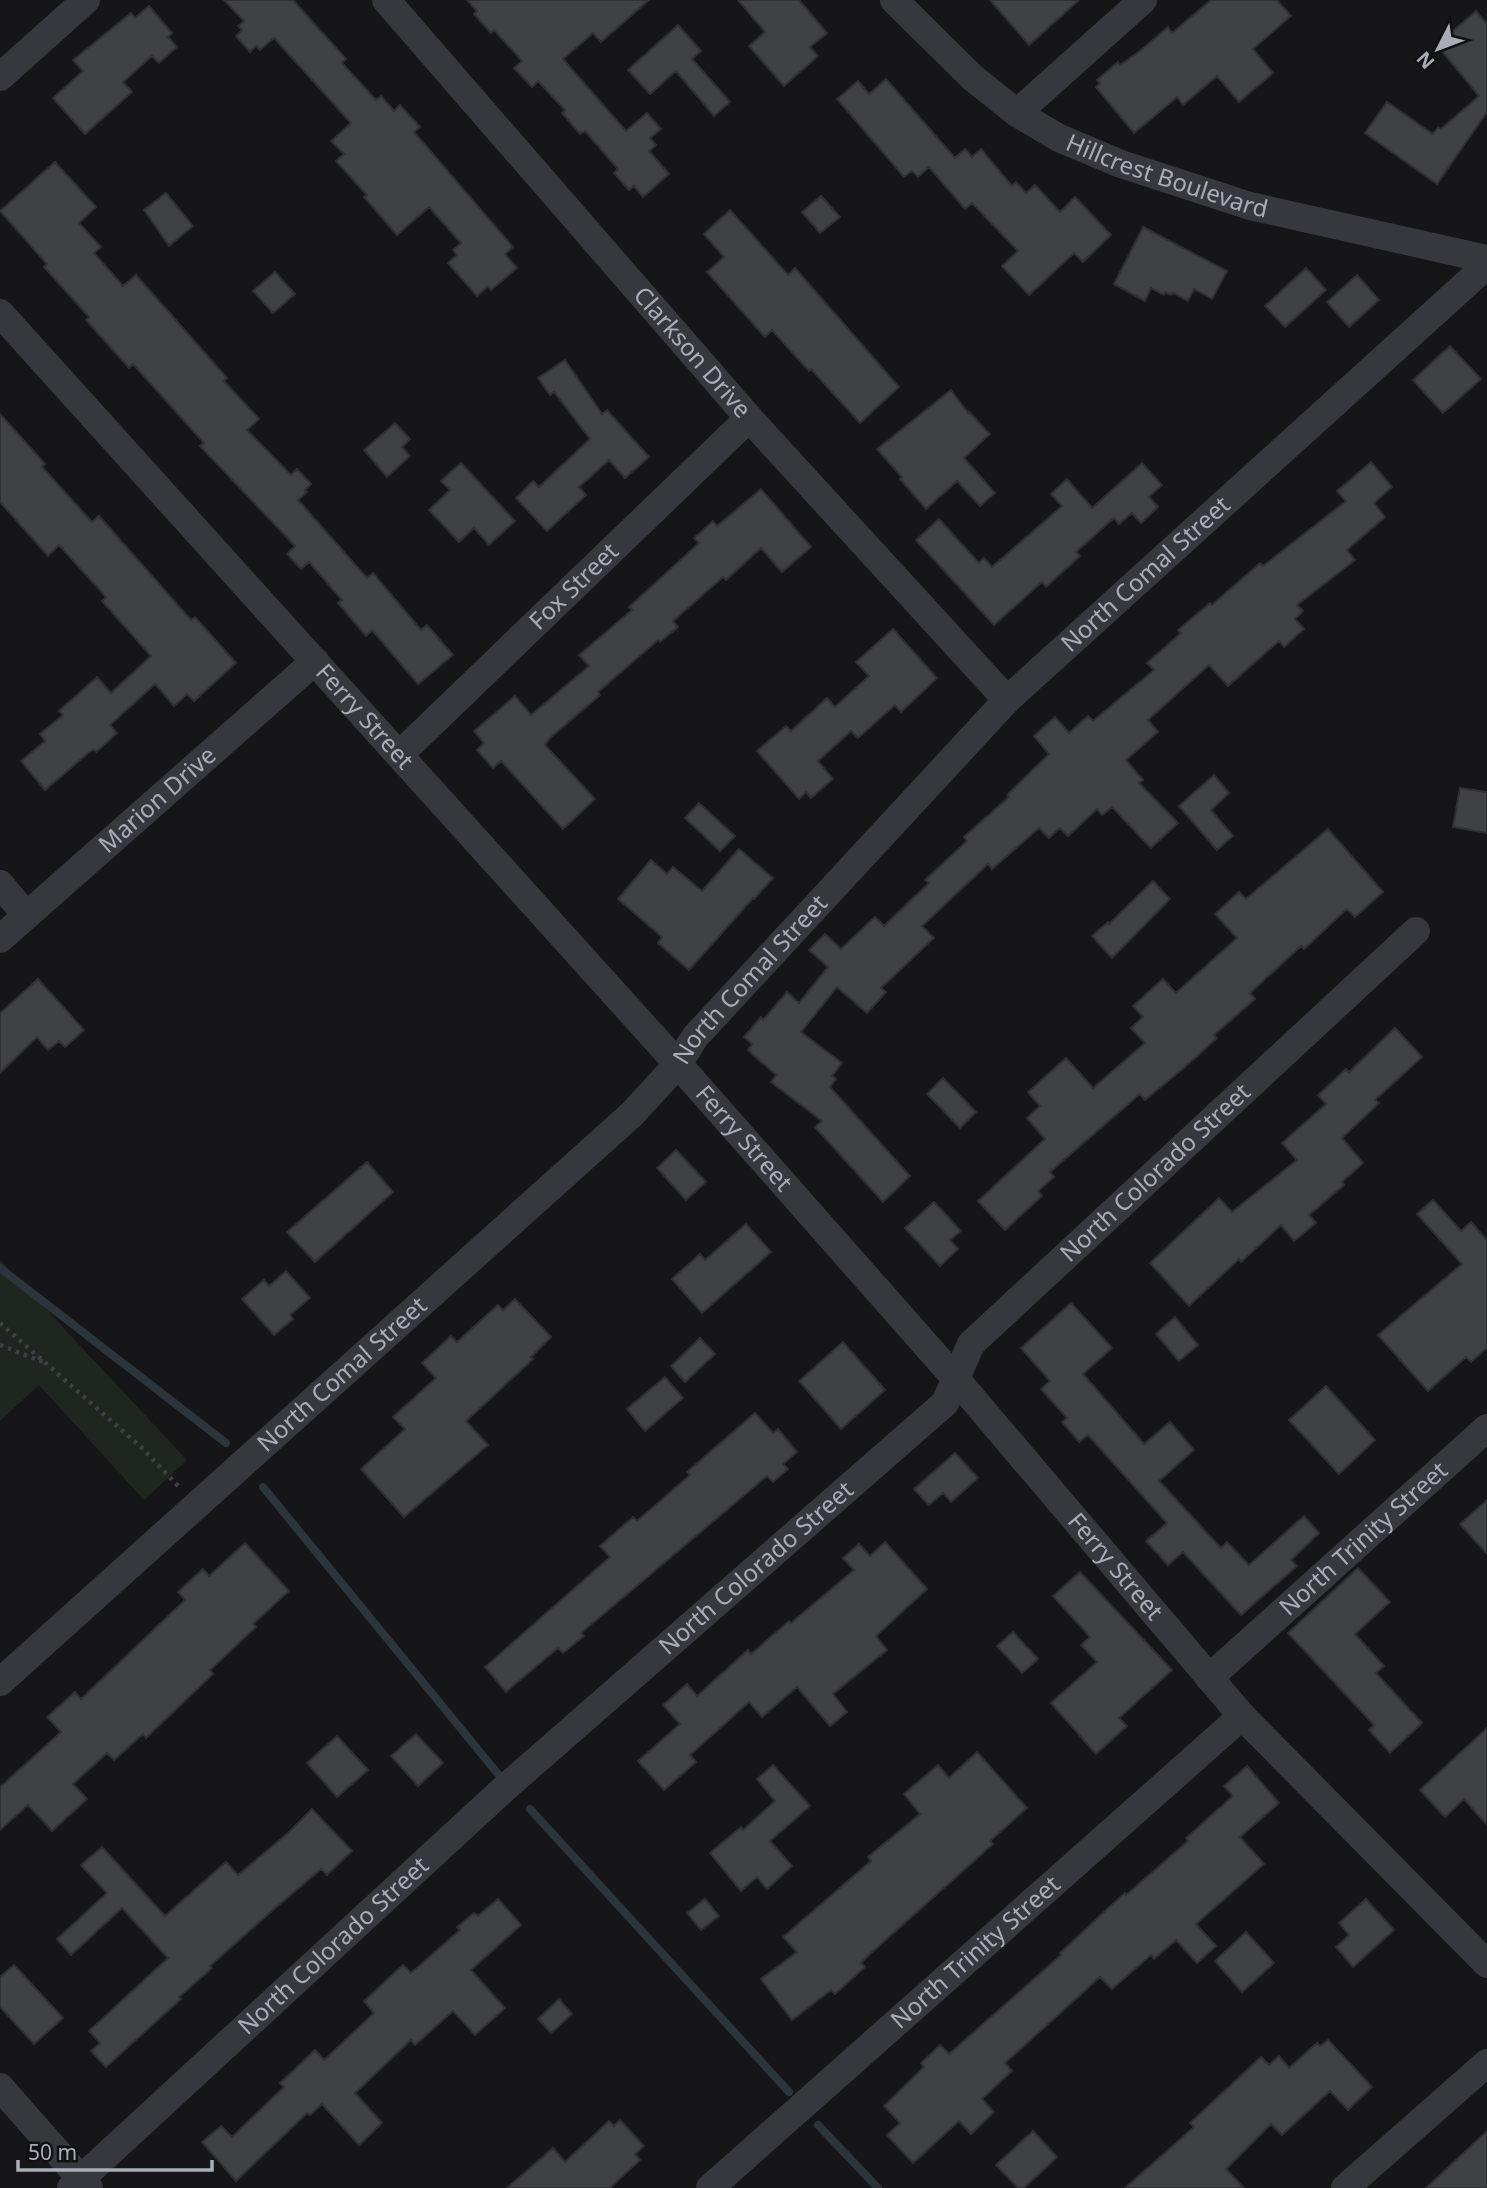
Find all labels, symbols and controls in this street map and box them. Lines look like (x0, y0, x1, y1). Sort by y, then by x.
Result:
north arrow (1403, 14, 1473, 84)
text: N (1411, 46, 1440, 75)
street label: Hillcrest Boulevard (1062, 125, 1271, 225)
street label: Clarkson Drive (627, 279, 760, 424)
street label: North Comal Street (1053, 488, 1237, 658)
street label: Fox Street (521, 534, 625, 636)
street label: Ferry Street (309, 656, 422, 776)
street label: Marion Drive (91, 738, 222, 860)
street label: North Comal Street (664, 886, 834, 1070)
street label: North Colorado Street (1052, 1075, 1257, 1268)
street label: Ferry Street (689, 1077, 801, 1198)
street label: North Comal Street (249, 1288, 433, 1458)
street label: North Trinity Street (1271, 1453, 1454, 1622)
street label: North Colorado Street (651, 1473, 860, 1661)
street label: Ferry Street (1061, 1505, 1172, 1627)
street label: North Colorado Street (230, 1848, 435, 2041)
street label: North Trinity Street (883, 1867, 1067, 2035)
scale bar (18, 2128, 212, 2172)
text: 50 m (28, 2138, 77, 2166)

